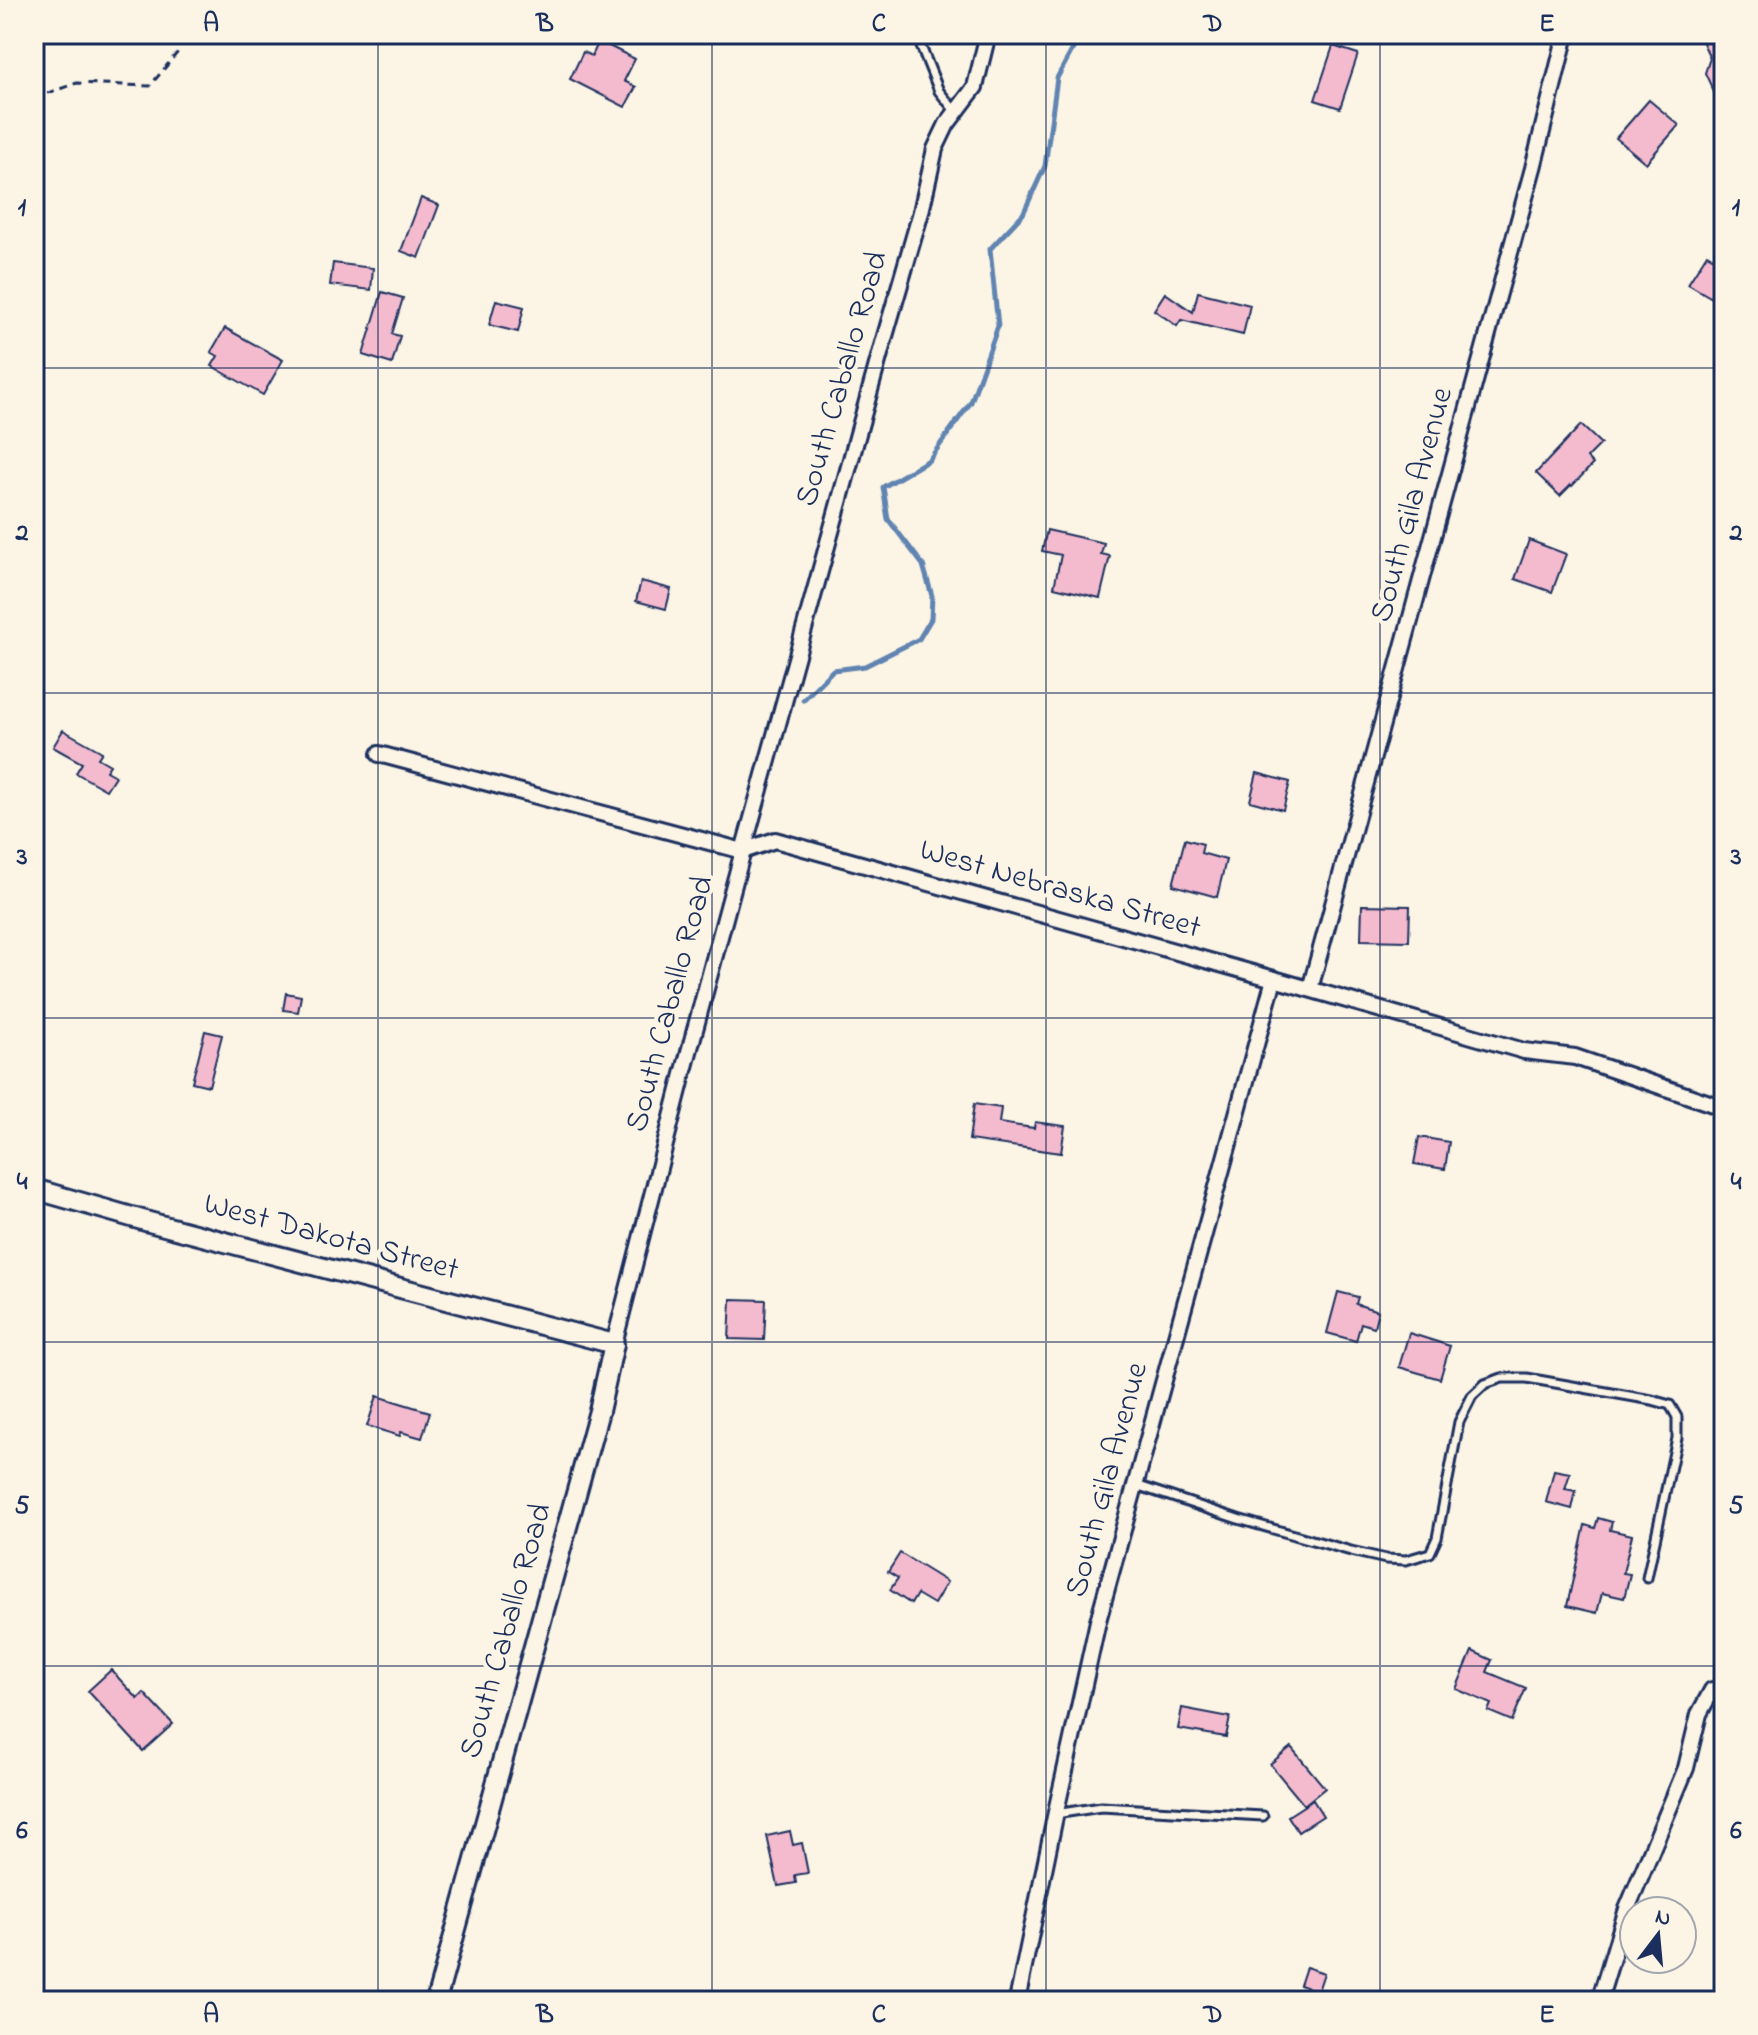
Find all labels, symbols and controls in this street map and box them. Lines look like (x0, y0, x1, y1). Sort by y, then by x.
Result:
text: A (203, 6, 219, 44)
text: B (535, 6, 554, 44)
text: C (872, 6, 886, 44)
text: D (1202, 6, 1223, 44)
text: E (1539, 6, 1555, 44)
text: 1 (18, 190, 27, 228)
text: 1 (1732, 190, 1741, 228)
street label: South Caballo Road (784, 246, 902, 512)
street label: South Gila Avenue (1359, 382, 1467, 628)
text: 2 (15, 515, 29, 553)
text: 2 (1729, 515, 1743, 553)
street label: West Nebraska Street (914, 827, 1206, 953)
text: 3 (16, 839, 28, 877)
text: 3 (1730, 839, 1742, 877)
street label: South Caballo Road (614, 871, 728, 1137)
text: 4 (17, 1164, 28, 1202)
text: 4 (1731, 1164, 1742, 1202)
street label: West Dakota Street (198, 1181, 464, 1295)
street label: South Gila Avenue (1054, 1357, 1162, 1603)
text: 5 (15, 1488, 30, 1526)
text: 5 (1729, 1488, 1744, 1526)
street label: South Caballo Road (448, 1498, 566, 1764)
text: 6 (16, 1813, 28, 1851)
text: 6 (1730, 1813, 1742, 1851)
north arrow (1618, 1895, 1698, 1975)
text: N (1651, 1901, 1674, 1936)
text: A (203, 1997, 219, 2035)
text: B (535, 1997, 554, 2035)
text: C (872, 1997, 886, 2035)
text: D (1202, 1997, 1223, 2035)
text: E (1539, 1997, 1555, 2035)

